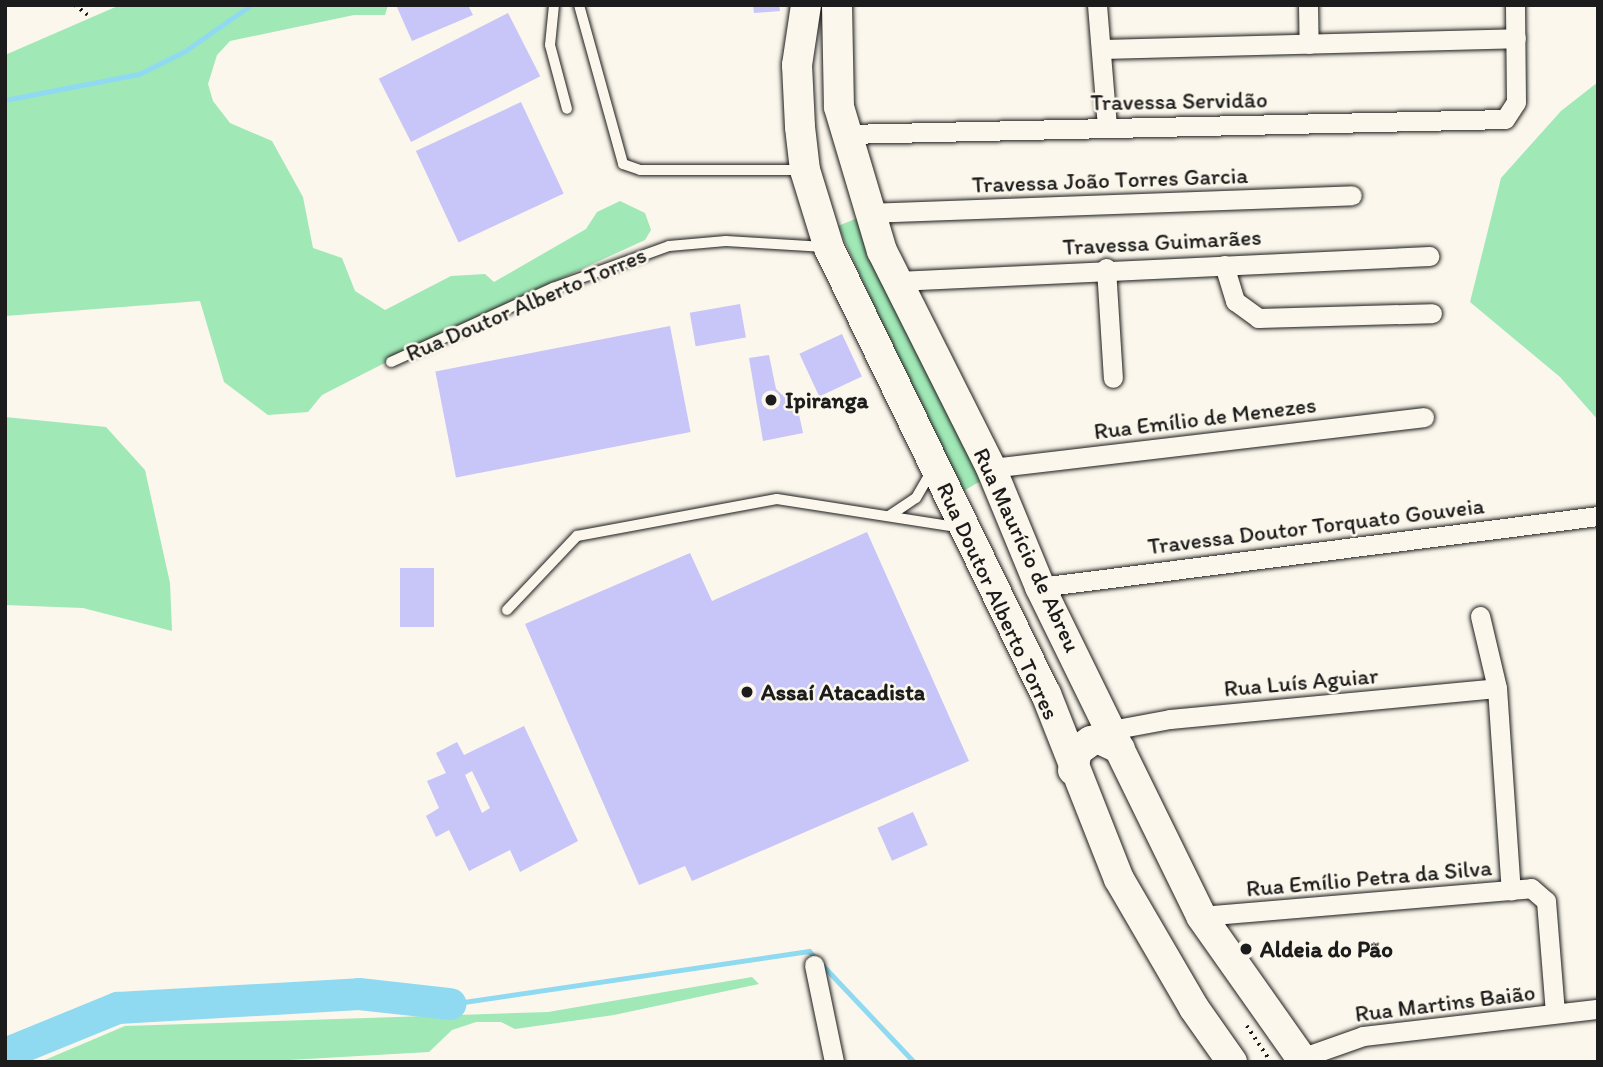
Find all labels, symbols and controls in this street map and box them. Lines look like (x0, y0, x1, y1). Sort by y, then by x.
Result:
street label: Travessa Servidão (1090, 86, 1268, 116)
street label: Travessa João Torres Garcia (972, 161, 1248, 199)
street label: Travessa Guimarães (1062, 223, 1262, 261)
street label: Rua Doutor Alberto Torres (402, 241, 650, 367)
place label: Ipiranga (785, 386, 868, 414)
street label: Rua Emílio de Menezes (1092, 391, 1318, 445)
marker: Ipiranga (763, 392, 779, 408)
street label: Rua Maurício de Abreu (968, 444, 1086, 656)
street label: Rua Doutor Alberto Torres (931, 479, 1065, 723)
street label: Travessa Doutor Torquato Gouveia (1147, 492, 1485, 560)
street label: Rua Luís Aguiar (1223, 662, 1379, 702)
place label: Assaí Atacadista (761, 678, 926, 706)
marker: Assaí Atacadista (739, 684, 755, 700)
street label: Rua Emílio Petra da Silva (1246, 854, 1492, 902)
place label: Aldeia do Pão (1260, 935, 1393, 963)
marker: Aldeia do Pão (1238, 941, 1254, 957)
street label: Rua Martins Baião (1353, 978, 1537, 1028)

